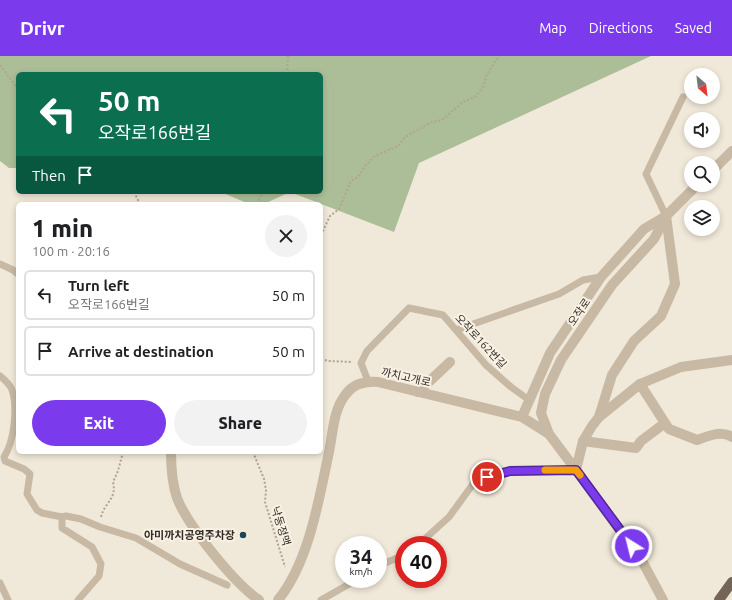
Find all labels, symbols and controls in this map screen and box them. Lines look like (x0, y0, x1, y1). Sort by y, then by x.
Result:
text: Drivr (20, 17, 65, 39)
text: Map (539, 20, 567, 36)
text: Directions (589, 20, 653, 36)
text: Saved (675, 20, 712, 36)
north arrow (684, 68, 720, 104)
map controls (684, 68, 720, 236)
text: 50 m (98, 85, 160, 116)
icon: left (32, 88, 84, 140)
button: sound (684, 112, 720, 148)
text: 오작로166번길 (98, 122, 211, 142)
button: search (684, 156, 720, 192)
icon: arrive (74, 164, 96, 186)
text: Then (32, 167, 66, 184)
button: layers (684, 200, 720, 236)
text: 1 min (32, 215, 93, 242)
button: close (265, 215, 307, 257)
text: 100 m · 20:16 (32, 244, 110, 258)
text: Turn left (68, 277, 129, 294)
icon: left (34, 284, 56, 306)
text: 50 m (272, 287, 305, 304)
street label: 오작로 (566, 296, 592, 328)
text: 오작로166번길 (68, 297, 150, 311)
street label: 오작로162번길 (453, 312, 509, 370)
icon: arrive (34, 340, 56, 362)
text: Arrive at destination (68, 343, 214, 360)
text: 50 m (272, 343, 305, 360)
street label: 까치고개로 (380, 365, 432, 389)
button: Exit (32, 400, 166, 446)
button: Share (174, 400, 307, 446)
pin (470, 460, 504, 494)
icon: arrive (476, 466, 498, 488)
street label: 낙동정맥 (269, 505, 293, 547)
position arrow (611, 525, 653, 567)
place label: 아미까치공영주차장 (144, 529, 235, 541)
marker: 아미까치공영주차장 (238, 530, 248, 540)
speed limit sign: 40 (395, 536, 447, 588)
text: 34 (350, 545, 372, 568)
text: km/h (349, 566, 373, 577)

